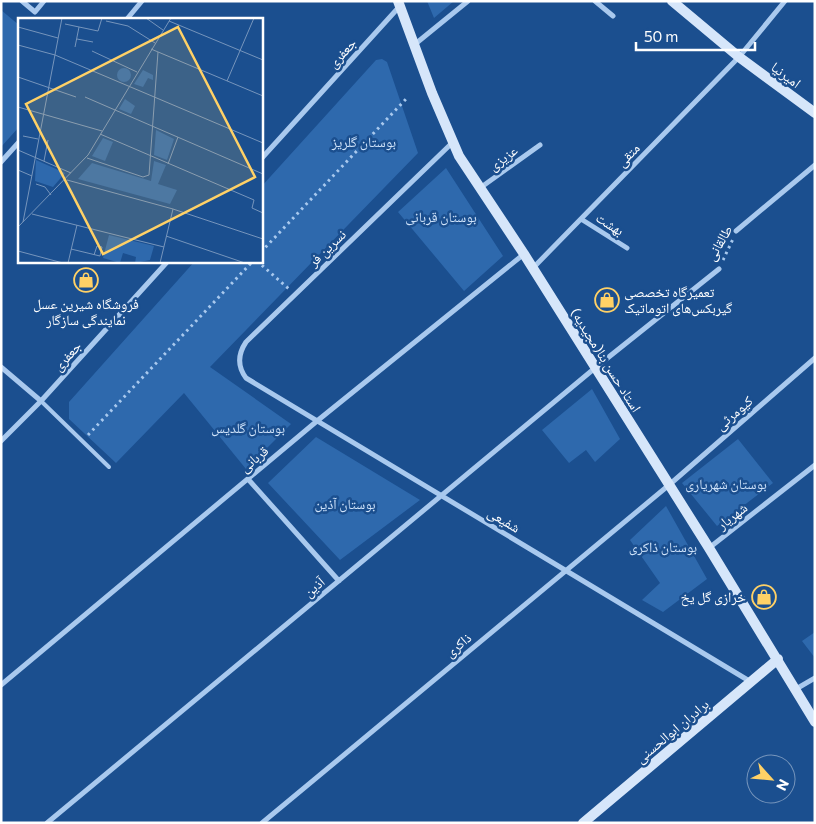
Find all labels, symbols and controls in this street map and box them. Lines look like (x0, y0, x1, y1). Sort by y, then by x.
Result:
inset map (18, 18, 262, 262)
scale bar (636, 20, 755, 52)
text: 50 m (644, 27, 678, 45)
street label: جعفری (324, 34, 360, 72)
street label: امیرنیا (767, 58, 805, 92)
park label: بوستان گلریز (331, 133, 396, 151)
street label: متقی (612, 139, 644, 171)
street label: عزیزی (485, 141, 521, 175)
park label: بوستان قربانی (405, 208, 477, 226)
street label: بهشت (593, 208, 628, 239)
street label: طالقانی (702, 222, 736, 264)
street label: نسرین فر (303, 225, 350, 271)
shop icon: فروشگاه شیرین عسل نمایندگی سازگار (73, 267, 99, 293)
place label: تعمیرگاه تخصصی گیربکس‌های اتوماتیک (624, 283, 733, 317)
shop icon: تعمیرگاه تخصصی گیربکس‌های اتوماتیک (594, 287, 620, 313)
place label: فروشگاه شیرین عسل نمایندگی سازگار (33, 295, 139, 329)
street label: استاد حسن بنا(مجیدیه) (567, 305, 645, 415)
street label: جعفری (49, 337, 85, 375)
street label: کیومرثی (712, 392, 757, 434)
park label: بوستان گلدیس (211, 419, 285, 437)
street label: قربانی (236, 442, 272, 476)
park label: بوستان شهریاری (685, 475, 767, 493)
park label: بوستان آذین (314, 495, 376, 513)
street label: شهریار (712, 498, 751, 534)
street label: شفیعی (484, 503, 524, 537)
park label: بوستان ذاکری (629, 538, 697, 556)
street label: آذین (300, 573, 329, 601)
shop icon: خرازی گل یخ (751, 584, 777, 610)
place label: خرازی گل یخ (680, 588, 746, 607)
street label: ذاکری (441, 629, 475, 661)
street label: برادران ابوالحسنی (632, 695, 713, 767)
north arrow (746, 754, 796, 804)
text: N (773, 777, 793, 794)

